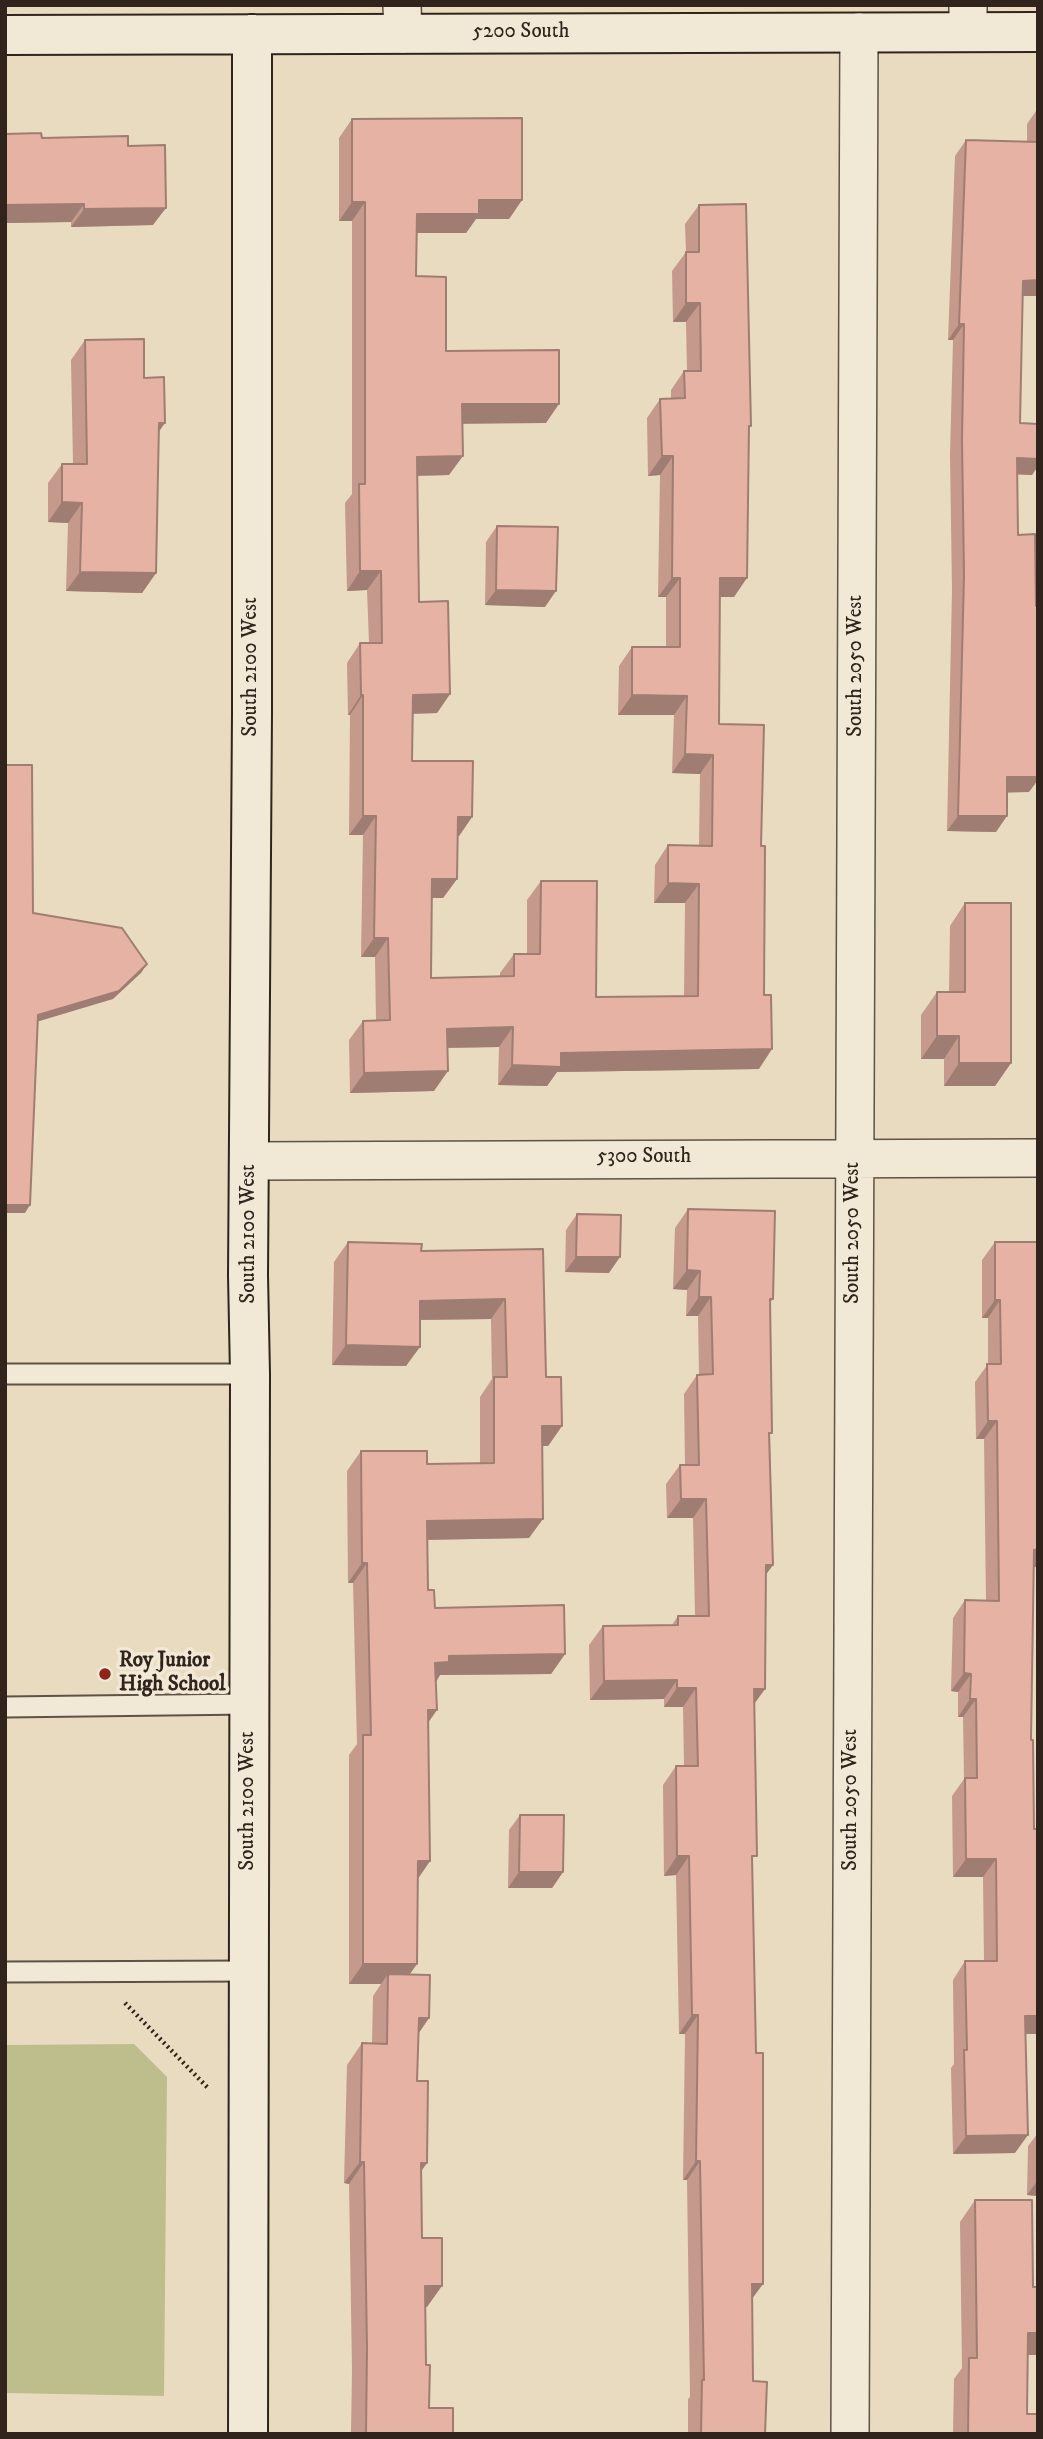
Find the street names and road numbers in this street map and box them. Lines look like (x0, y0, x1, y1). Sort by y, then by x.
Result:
street label: 5200 South (473, 20, 569, 46)
street label: South 2050 West (844, 595, 870, 737)
street label: South 2100 West (239, 597, 265, 737)
street label: 5300 South (597, 1145, 691, 1171)
street label: South 2050 West (841, 1162, 867, 1304)
street label: South 2100 West (237, 1164, 263, 1304)
street label: South 2050 West (839, 1729, 865, 1871)
street label: South 2100 West (236, 1731, 262, 1871)

